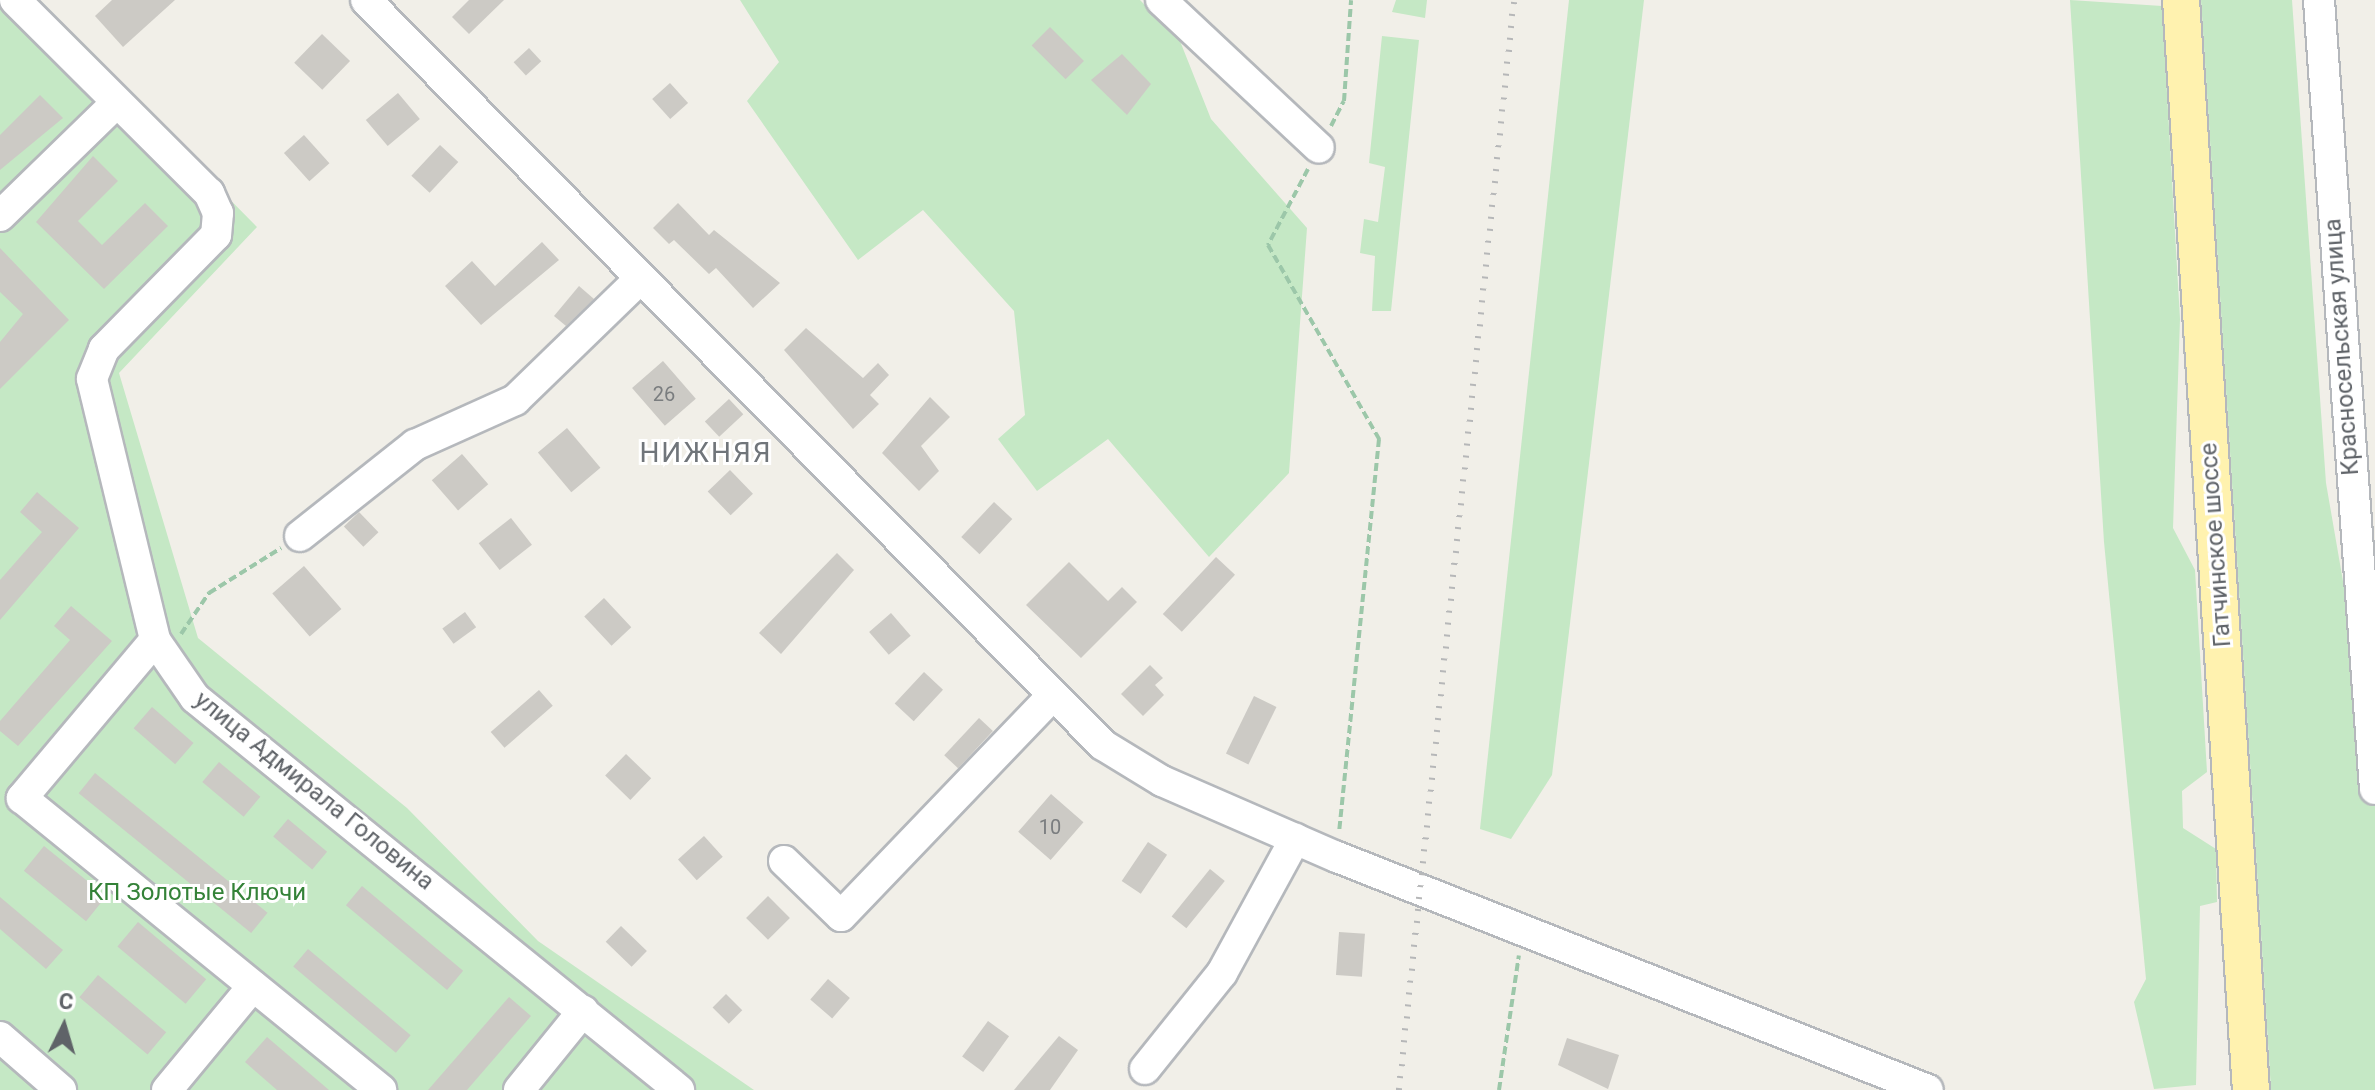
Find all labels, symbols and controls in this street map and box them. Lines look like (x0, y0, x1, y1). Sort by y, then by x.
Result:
street label: Красносельская улица (2319, 218, 2365, 476)
house number: 26 (653, 382, 675, 406)
district label: НИЖНЯЯ (639, 436, 773, 470)
street label: Гатчинское шоссе (2194, 442, 2238, 648)
street label: улица Адмирала Головина (188, 685, 440, 897)
house number: 10 (1039, 815, 1061, 839)
park label: КП Золотые Ключи (88, 879, 306, 907)
north arrow (24, 986, 104, 1066)
text: С (58, 989, 74, 1015)

